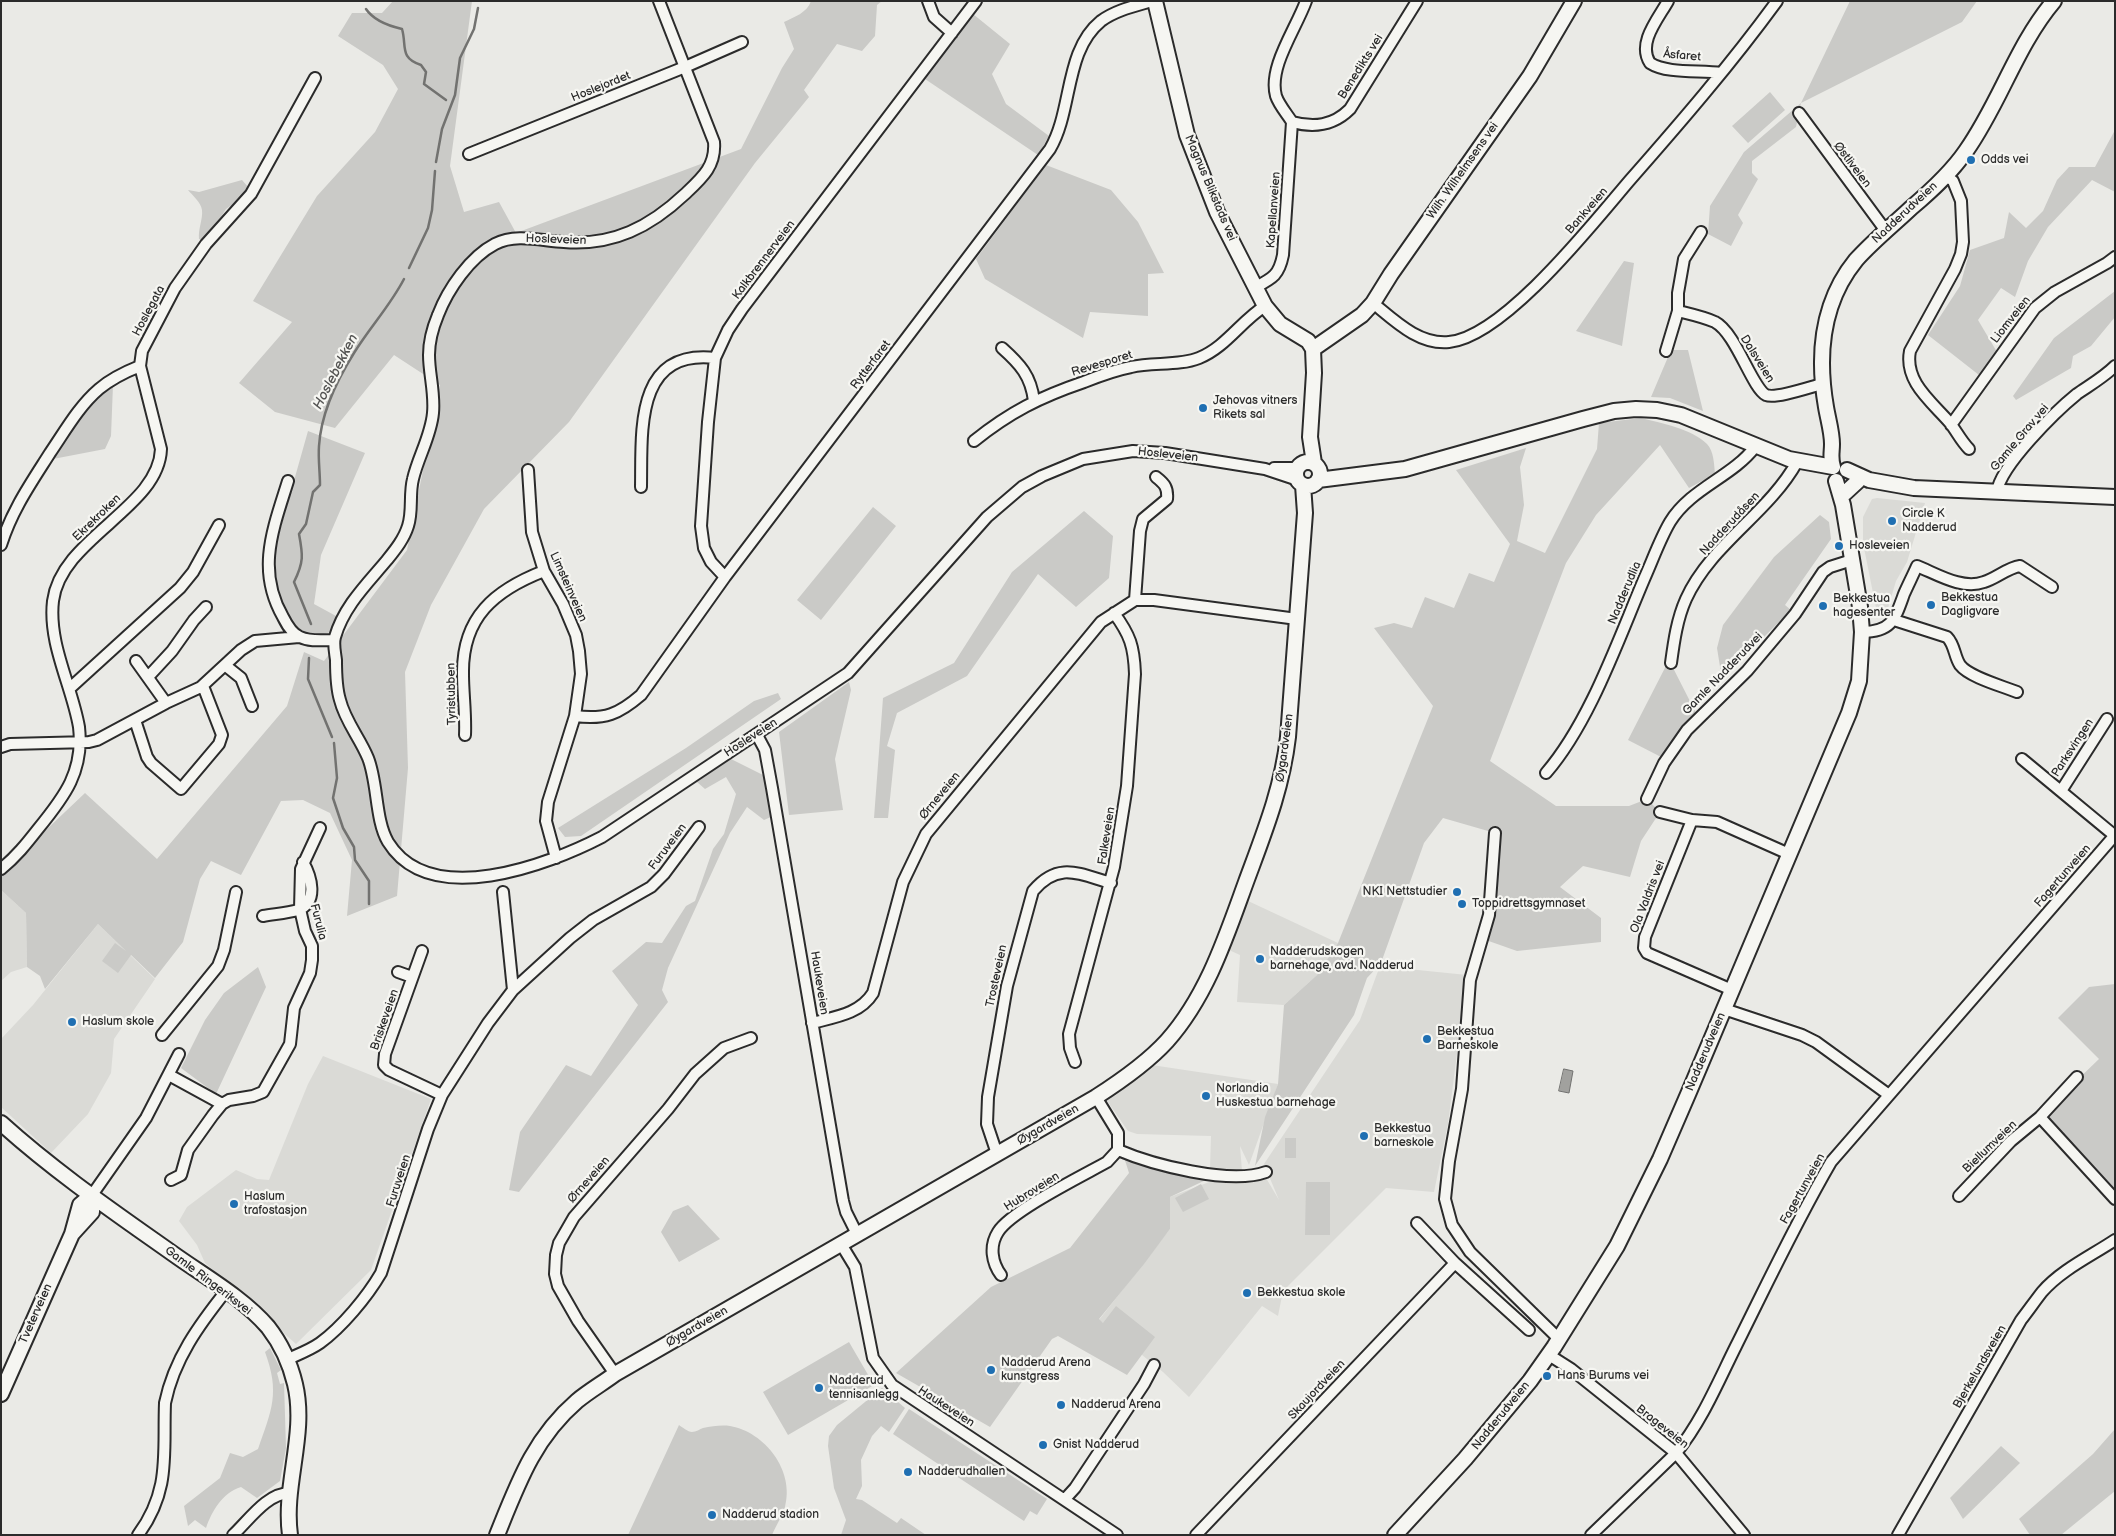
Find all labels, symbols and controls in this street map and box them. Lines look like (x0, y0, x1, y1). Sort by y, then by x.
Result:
street label: Benedikts vei (1335, 32, 1387, 102)
street label: Åsfaret (1663, 47, 1701, 65)
street label: Hoslejordet (569, 69, 633, 105)
street label: Wilh. Wilhelmsens vei (1424, 120, 1502, 222)
street label: Magnus Blikstads vei (1181, 133, 1239, 243)
street label: Østliveien (1830, 139, 1874, 191)
place label: Odds vei (1981, 153, 2028, 167)
marker: Odds vei (1965, 154, 1977, 166)
street label: Kapellanveien (1264, 171, 1284, 249)
street label: Nadderudveien (1869, 179, 1941, 247)
street label: Bankveien (1563, 185, 1611, 237)
street label: Kalkbrennerveien (730, 218, 798, 302)
street label: Hosleveien (525, 232, 587, 248)
street label: Hoslegata (130, 283, 168, 339)
street label: Liomveien (1988, 294, 2034, 346)
water label: Hoslebekken (310, 332, 362, 412)
street label: Dalsveien (1737, 333, 1777, 385)
street label: Rytterfaret (848, 338, 894, 392)
street label: Revesporet (1070, 348, 1134, 380)
place label: Jehovas vitners Rikets sal (1213, 394, 1298, 422)
marker: Jehovas vitners Rikets sal (1197, 402, 1209, 414)
street label: Gamle Grav vei (1988, 402, 2052, 474)
street label: Hosleveien (1137, 445, 1199, 465)
street label: Nadderudåsen (1697, 489, 1763, 559)
street label: Ekrekroken (70, 492, 124, 544)
place label: Circle K Nadderud (1902, 507, 1957, 535)
marker: Circle K Nadderud (1886, 515, 1898, 527)
place label: Hosleveien (1849, 539, 1910, 553)
marker: Hosleveien (1833, 540, 1845, 552)
street label: Limsteinveien (546, 550, 590, 624)
street label: Nadderudlia (1605, 559, 1645, 627)
place label: Bekkestua Dagligvare (1941, 591, 1999, 619)
place label: Bekkestua hagesenter (1833, 592, 1895, 620)
marker: Bekkestua Dagligvare (1925, 599, 1937, 611)
marker: Bekkestua hagesenter (1817, 600, 1829, 612)
street label: Gamle Nadderudvei (1680, 630, 1766, 718)
street label: Tyristubben (444, 663, 460, 725)
street label: Øygardveien (1273, 713, 1297, 783)
street label: Hosleveien (722, 715, 780, 761)
street label: Parksvingen (2049, 716, 2097, 780)
street label: Ørneveien (916, 769, 964, 823)
street label: Falkeveien (1095, 806, 1119, 866)
street label: Furuveien (646, 821, 690, 873)
street label: Fagertunveien (2032, 842, 2094, 910)
street label: Ola Valdris vei (1628, 859, 1668, 935)
place label: NKI Nettstudier (1363, 885, 1447, 899)
marker: NKI Nettstudier (1451, 886, 1463, 898)
place label: Toppidrettsgymnaset (1472, 897, 1585, 911)
marker: Toppidrettsgymnaset (1456, 898, 1468, 910)
street label: Furulia (307, 902, 329, 942)
street label: Trosteveien (983, 944, 1011, 1008)
place label: Nadderudskogen barnehage, avd. Nadderud (1270, 945, 1414, 973)
street label: Haukeveien (807, 950, 831, 1016)
marker: Nadderudskogen barnehage, avd. Nadderud (1254, 953, 1266, 965)
street label: Briskeveien (368, 988, 402, 1052)
street label: Nadderudveien (1683, 1011, 1729, 1093)
place label: Haslum skole (82, 1015, 154, 1029)
marker: Haslum skole (66, 1016, 78, 1028)
place label: Bekkestua Barneskole (1437, 1025, 1498, 1053)
marker: Bekkestua Barneskole (1421, 1033, 1433, 1045)
place label: Norlandia Huskestua barnehage (1216, 1082, 1336, 1110)
marker: Norlandia Huskestua barnehage (1200, 1090, 1212, 1102)
street label: Øygardveien (1015, 1102, 1081, 1148)
street label: Biellumveien (1960, 1118, 2020, 1176)
place label: Bekkestua barneskole (1374, 1122, 1434, 1150)
marker: Bekkestua barneskole (1358, 1130, 1370, 1142)
street label: Fagertunveien (1778, 1151, 1828, 1227)
street label: Furuveien (384, 1153, 414, 1209)
street label: Ørneveien (565, 1154, 613, 1206)
street label: Hubroveien (1002, 1169, 1062, 1215)
place label: Haslum trafostasjon (244, 1190, 307, 1218)
marker: Haslum trafostasjon (228, 1198, 240, 1210)
street label: Gamle Ringeriksvei (162, 1244, 254, 1318)
street label: Tveterveien (16, 1282, 56, 1346)
place label: Bekkestua skole (1257, 1286, 1345, 1300)
marker: Bekkestua skole (1241, 1287, 1253, 1299)
street label: Øygardveien (664, 1304, 730, 1350)
street label: Bjerkelundsveien (1950, 1323, 2010, 1411)
place label: Nadderud Arena kunstgress (1001, 1356, 1091, 1384)
street label: Skaujordveien (1286, 1357, 1348, 1423)
marker: Nadderud Arena kunstgress (985, 1364, 997, 1376)
place label: Hans Burums vei (1557, 1369, 1649, 1383)
marker: Hans Burums vei (1541, 1370, 1553, 1382)
place label: Nadderud tennisanlegg (829, 1374, 899, 1402)
street label: Nadderudveien (1469, 1379, 1533, 1453)
marker: Nadderud tennisanlegg (813, 1382, 825, 1394)
street label: Haukeveien (915, 1383, 977, 1431)
place label: Nadderud Arena (1071, 1398, 1161, 1412)
marker: Nadderud Arena (1055, 1399, 1067, 1411)
street label: Brageveien (1633, 1402, 1691, 1452)
place label: Gnist Nadderud (1053, 1438, 1139, 1452)
marker: Gnist Nadderud (1037, 1439, 1049, 1451)
place label: Nadderudhallen (918, 1465, 1005, 1479)
marker: Nadderudhallen (902, 1466, 914, 1478)
place label: Nadderud stadion (722, 1508, 819, 1522)
marker: Nadderud stadion (706, 1509, 718, 1521)

